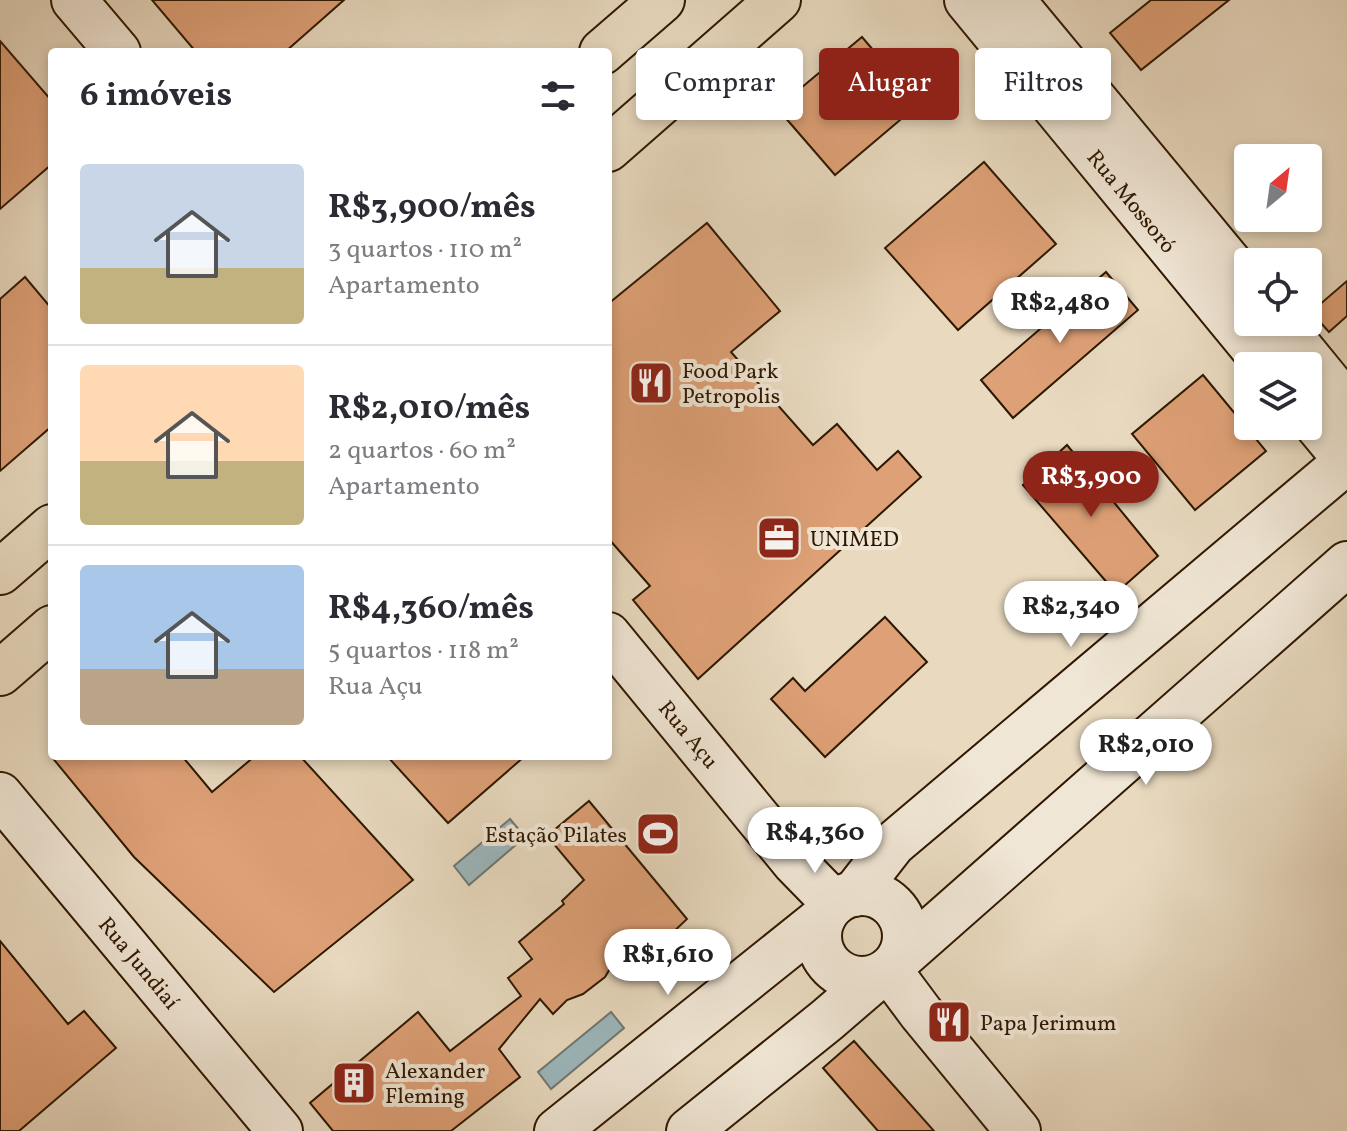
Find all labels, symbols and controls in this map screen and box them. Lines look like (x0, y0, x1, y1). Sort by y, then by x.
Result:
chip: Comprar (636, 48, 803, 120)
chip: Alugar (819, 48, 959, 120)
chip: Filtros (975, 48, 1111, 120)
text: 6 imóveis (80, 73, 232, 120)
icon: filters (536, 74, 580, 118)
street label: Rua Mossoró (1078, 144, 1182, 261)
north arrow (1234, 144, 1322, 232)
map controls (1234, 144, 1322, 440)
text: R$3,900/mês (328, 185, 536, 232)
icon: home (144, 196, 240, 292)
text: 3 quartos · 110 m² (328, 232, 522, 268)
button: locate (1234, 248, 1322, 336)
text: Apartamento (328, 268, 480, 304)
pin: R$2,480 (986, 277, 1134, 345)
text: R$2,480 (1010, 285, 1110, 321)
button: layers (1234, 352, 1322, 440)
place label: Food Park Petropolis (682, 357, 780, 413)
restaurant icon: Food Park Petropolis (627, 359, 675, 407)
text: R$2,010/mês (328, 386, 530, 433)
icon: home (144, 397, 240, 493)
text: 2 quartos · 60 m² (328, 433, 516, 469)
pin: R$3,900 (1017, 451, 1165, 519)
text: R$3,900 (1041, 459, 1141, 495)
text: Apartamento (328, 469, 480, 505)
office icon: UNIMED (755, 514, 803, 562)
place label: UNIMED (810, 525, 899, 556)
pin: R$2,340 (997, 581, 1145, 649)
text: R$4,360/mês (328, 586, 534, 633)
text: R$2,340 (1022, 589, 1120, 625)
icon: home (144, 597, 240, 693)
text: 5 quartos · 118 m² (328, 633, 519, 669)
text: Rua Açu (328, 669, 423, 705)
street label: Rua Açu (650, 695, 725, 776)
pin: R$2,010 (1072, 719, 1220, 787)
text: R$2,010 (1098, 727, 1194, 763)
pin: R$4,360 (741, 807, 889, 875)
sports icon: Estação Pilates (634, 810, 682, 858)
text: R$4,360 (765, 815, 865, 851)
place label: Estação Pilates (485, 821, 627, 852)
street label: Rua Jundiaí (90, 911, 186, 1017)
pin: R$1,610 (594, 929, 742, 997)
text: R$1,610 (622, 937, 714, 973)
restaurant icon: Papa Jerimum (925, 998, 973, 1046)
place label: Papa Jerimum (980, 1009, 1117, 1040)
place label: Alexander Fleming (385, 1057, 485, 1113)
building icon: Alexander Fleming (330, 1059, 378, 1107)

